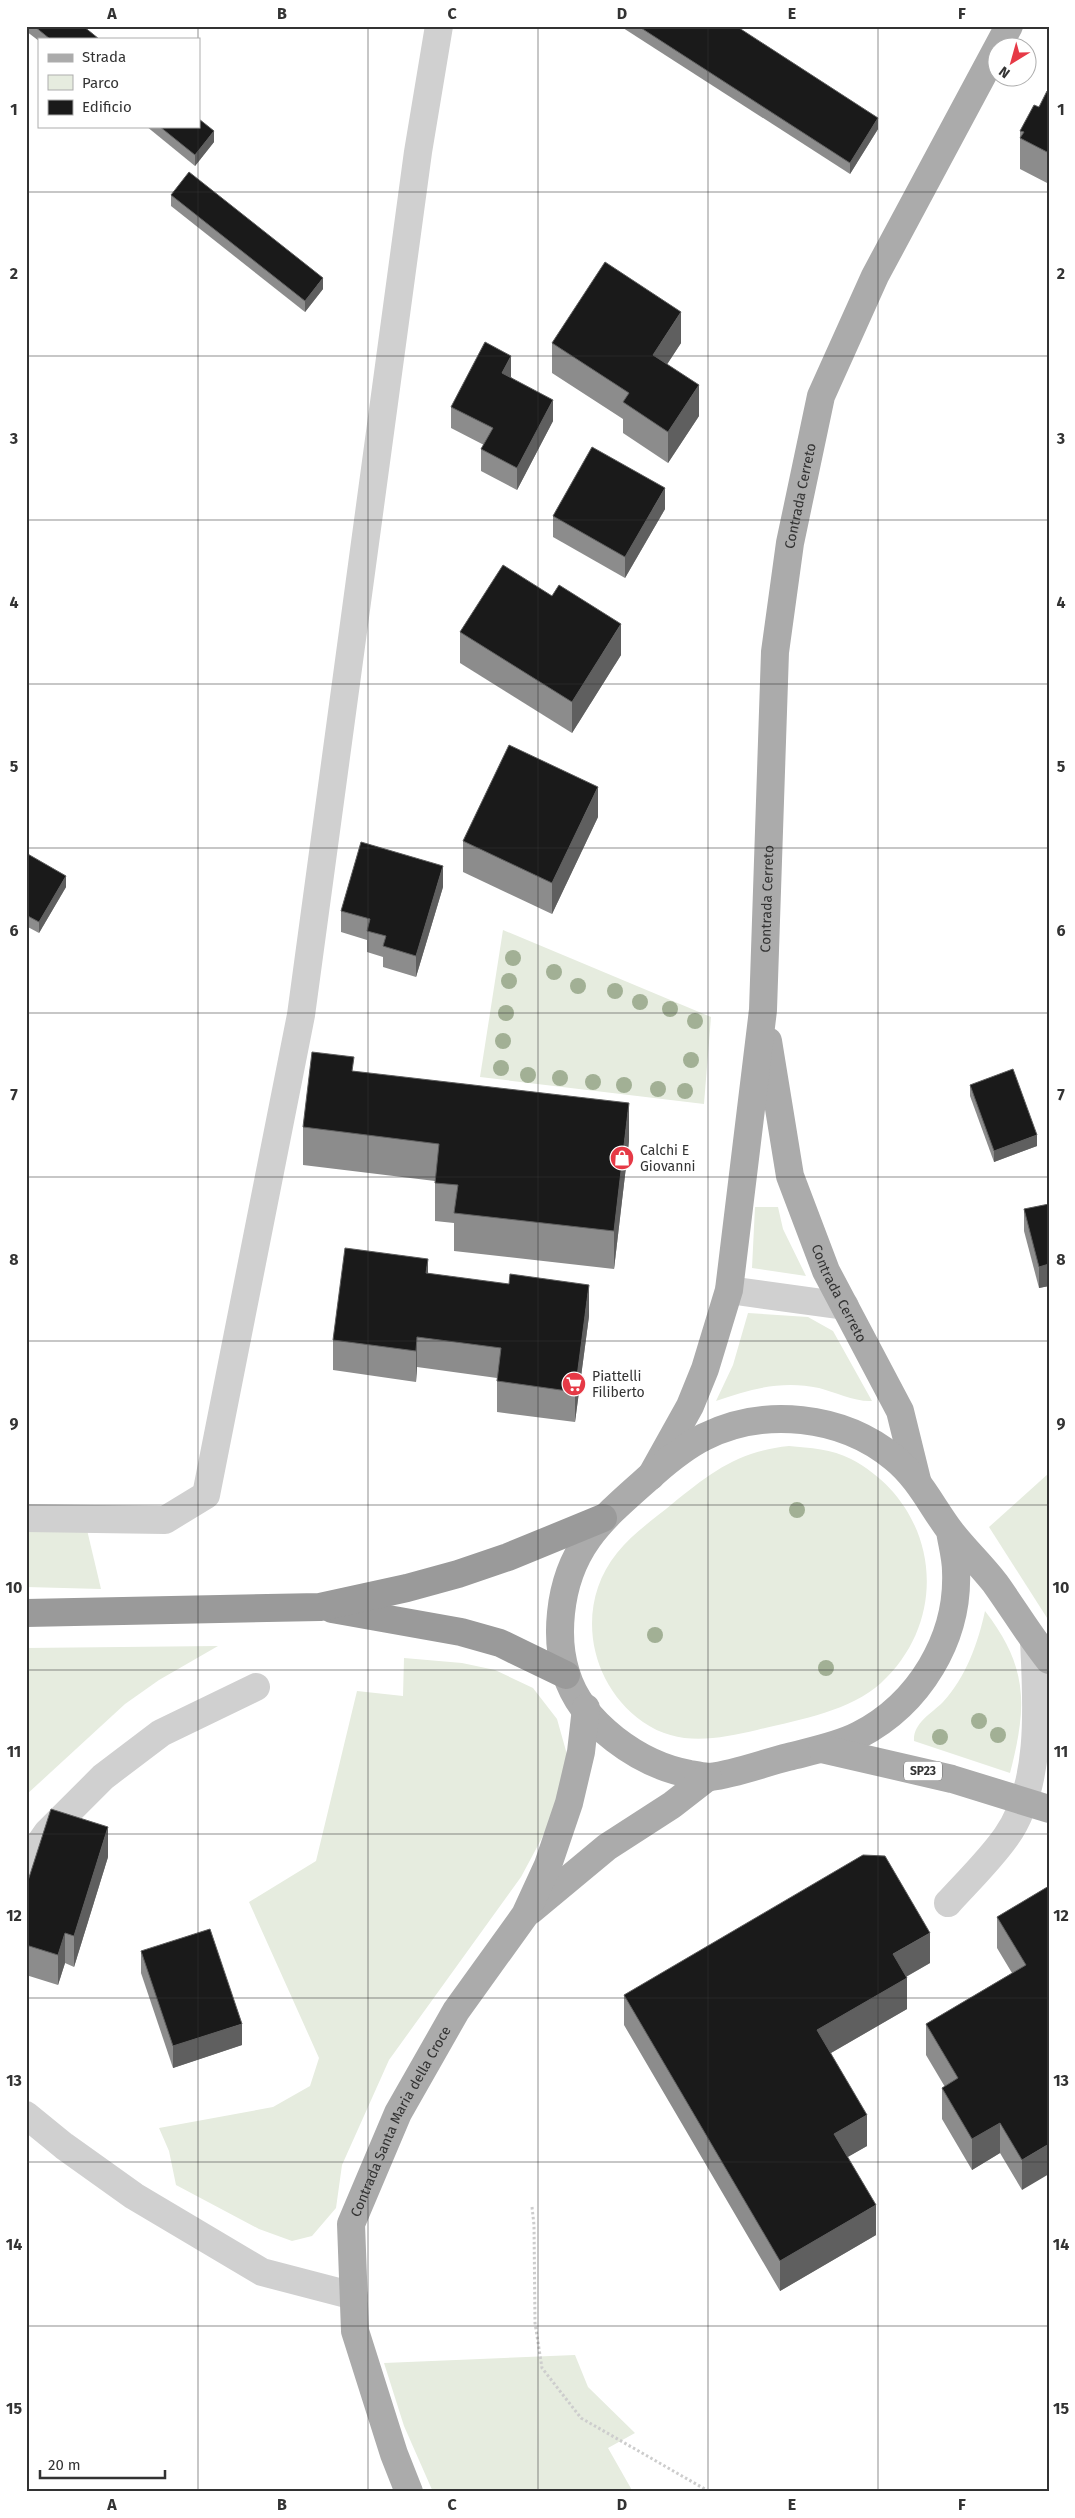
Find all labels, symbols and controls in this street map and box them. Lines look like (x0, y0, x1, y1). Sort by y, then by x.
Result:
text: A (106, 4, 117, 23)
text: B (277, 4, 287, 23)
text: C (447, 4, 457, 23)
text: D (617, 4, 627, 23)
text: E (788, 4, 796, 23)
text: F (958, 4, 966, 23)
legend (38, 38, 200, 128)
north arrow (988, 38, 1038, 88)
text: Strada (82, 48, 126, 66)
text: N (996, 62, 1013, 82)
text: Parco (82, 74, 119, 92)
text: Edificio (82, 98, 132, 116)
text: 1 (10, 100, 18, 119)
text: 1 (1057, 100, 1065, 119)
text: 2 (10, 264, 18, 283)
text: 2 (1057, 264, 1065, 283)
text: 3 (9, 429, 18, 448)
text: 3 (1056, 429, 1065, 448)
street label: Contrada Cerreto (781, 442, 820, 550)
text: 4 (9, 593, 19, 612)
text: 4 (1056, 593, 1066, 612)
text: 5 (10, 757, 19, 776)
text: 5 (1057, 757, 1066, 776)
street label: Contrada Cerreto (757, 845, 778, 953)
text: 6 (9, 921, 19, 940)
text: 6 (1056, 921, 1066, 940)
text: 7 (10, 1085, 18, 1104)
text: 7 (1057, 1085, 1065, 1104)
place label: Calchi E Giovanni (640, 1142, 696, 1175)
shop icon: Calchi E Giovanni (609, 1145, 635, 1171)
street label: Contrada Cerreto (808, 1242, 870, 1345)
text: 8 (9, 1250, 19, 1269)
text: 8 (1056, 1250, 1066, 1269)
place label: Piattelli Filiberto (592, 1368, 645, 1401)
supermarket icon: Piattelli Filiberto (561, 1371, 587, 1397)
text: 9 (10, 1414, 19, 1433)
text: 9 (1057, 1414, 1066, 1433)
text: 10 (6, 1578, 22, 1597)
text: 10 (1053, 1578, 1069, 1597)
text: 11 (7, 1742, 21, 1761)
text: 11 (1054, 1742, 1068, 1761)
road number: SP23 (904, 1762, 942, 1780)
text: 12 (6, 1906, 22, 1925)
text: 12 (1053, 1906, 1069, 1925)
street label: Contrada Santa Maria della Croce (347, 2023, 455, 2220)
text: 13 (6, 2071, 22, 2090)
text: 13 (1053, 2071, 1069, 2090)
text: 14 (6, 2235, 22, 2254)
text: 14 (1053, 2235, 1069, 2254)
text: 15 (6, 2399, 22, 2418)
text: 15 (1053, 2399, 1069, 2418)
scale bar (40, 2448, 165, 2480)
text: 20 m (48, 2456, 81, 2474)
text: A (106, 2495, 117, 2514)
text: B (277, 2495, 287, 2514)
text: C (447, 2495, 457, 2514)
text: D (617, 2495, 627, 2514)
text: E (788, 2495, 796, 2514)
text: F (958, 2495, 966, 2514)

